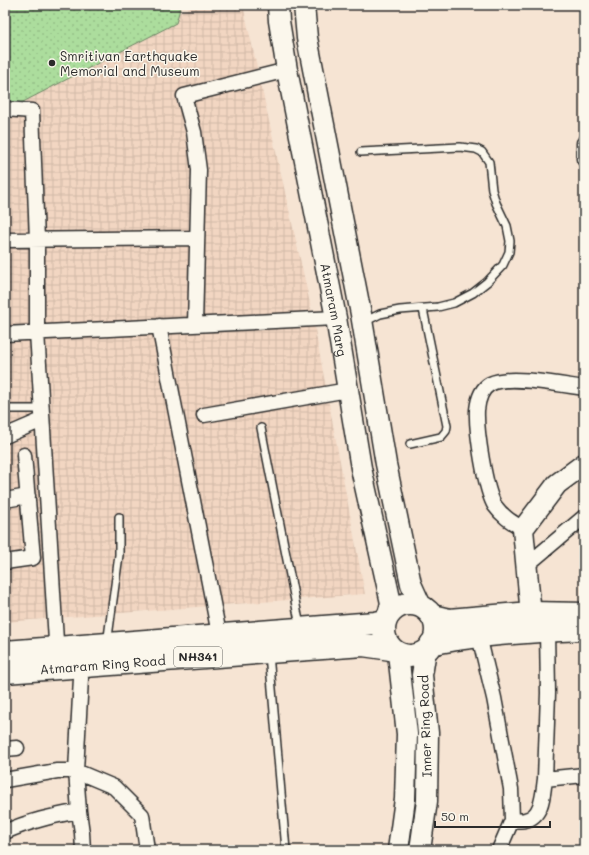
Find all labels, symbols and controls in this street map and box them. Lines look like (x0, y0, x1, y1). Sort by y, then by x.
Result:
place label: Smritivan Earthquake Memorial and Museum (60, 47, 200, 79)
marker: Smritivan Earthquake Memorial and Museum (47, 58, 57, 68)
street label: Atmaram Marg (317, 261, 351, 358)
road number: NH341 (174, 647, 222, 667)
street label: Atmaram Ring Road (39, 651, 166, 677)
street label: Inner Ring Road (414, 675, 435, 778)
scale bar (435, 803, 550, 829)
text: 50 m (441, 808, 469, 824)

